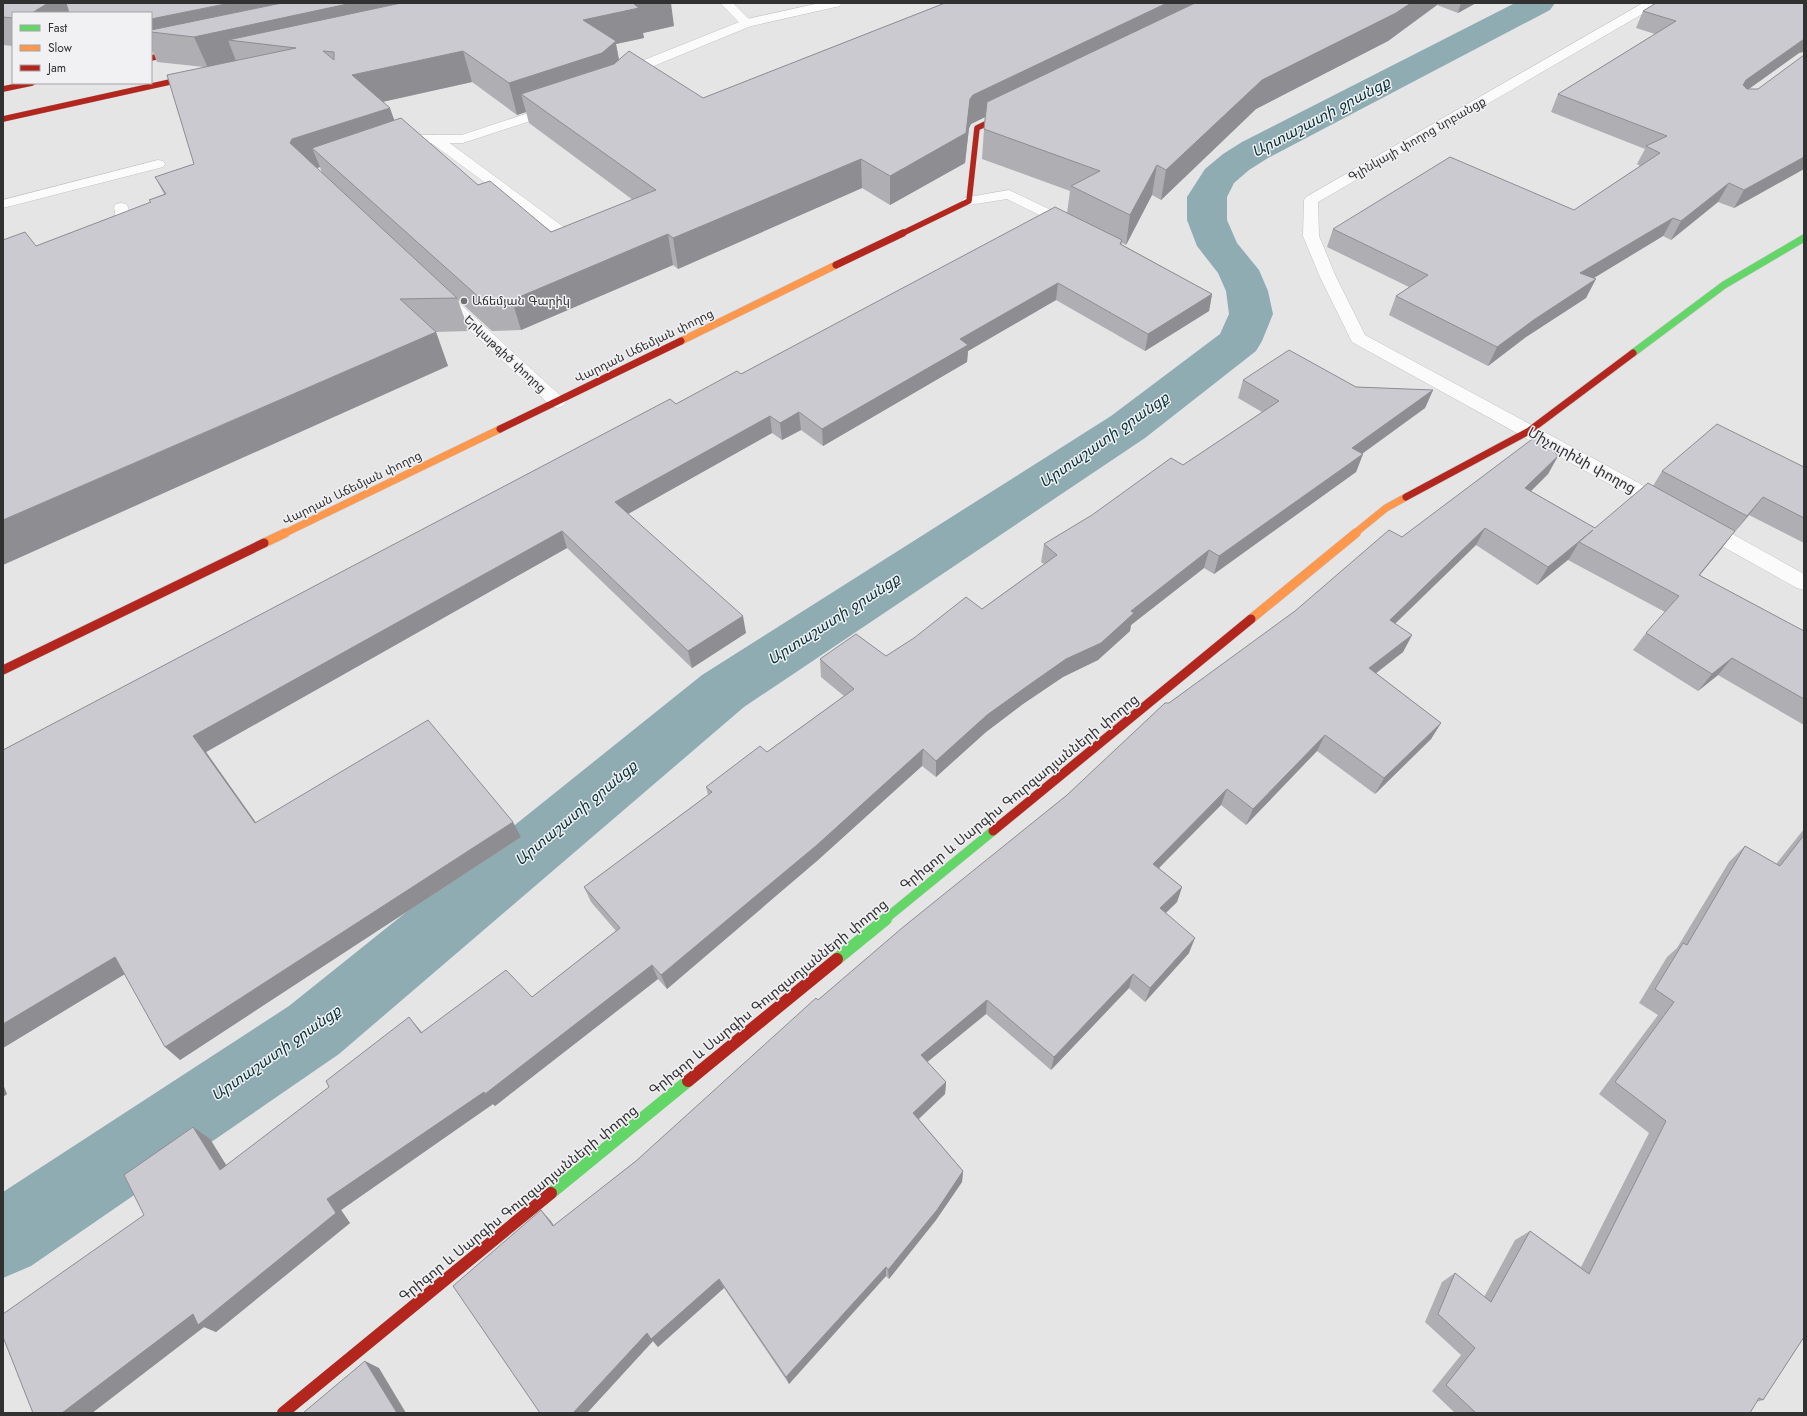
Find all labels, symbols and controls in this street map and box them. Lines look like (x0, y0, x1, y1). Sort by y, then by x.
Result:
legend (12, 12, 152, 84)
text: Fast (48, 19, 67, 37)
text: Slow (48, 39, 73, 57)
text: Jam (46, 59, 66, 77)
water label: Արտաշատի ջրանցք (1248, 71, 1395, 163)
street label: Գլինկայի փողոց նրբանցք (1345, 92, 1489, 186)
place label: Աճեմյան Գարիկ (472, 292, 570, 310)
marker: Աճեմյան Գարիկ (459, 296, 469, 306)
street label: Վարդան Աճեմյան փողոց (571, 304, 717, 388)
street label: Երկաթգիծ փողոց (460, 311, 550, 397)
water label: Արտաշատի ջրանցք (1035, 386, 1174, 493)
street label: Միչուրինի փողոց (1524, 422, 1640, 498)
street label: Վարդան Աճեմյան փողոց (279, 446, 425, 530)
water label: Արտաշատի ջրանցք (763, 567, 905, 670)
street label: Գրիգոր և Սարգիս Գուրզադյանների փողոց (895, 689, 1143, 895)
water label: Արտաշատի ջրանցք (510, 754, 643, 871)
street label: Գրիգոր և Սարգիս Գուրզադյանների փողոց (644, 894, 892, 1100)
water label: Արտաշատի ջրանցք (207, 999, 346, 1106)
street label: Գրիգոր և Սարգիս Գուրզադյանների փողոց (394, 1100, 642, 1306)

